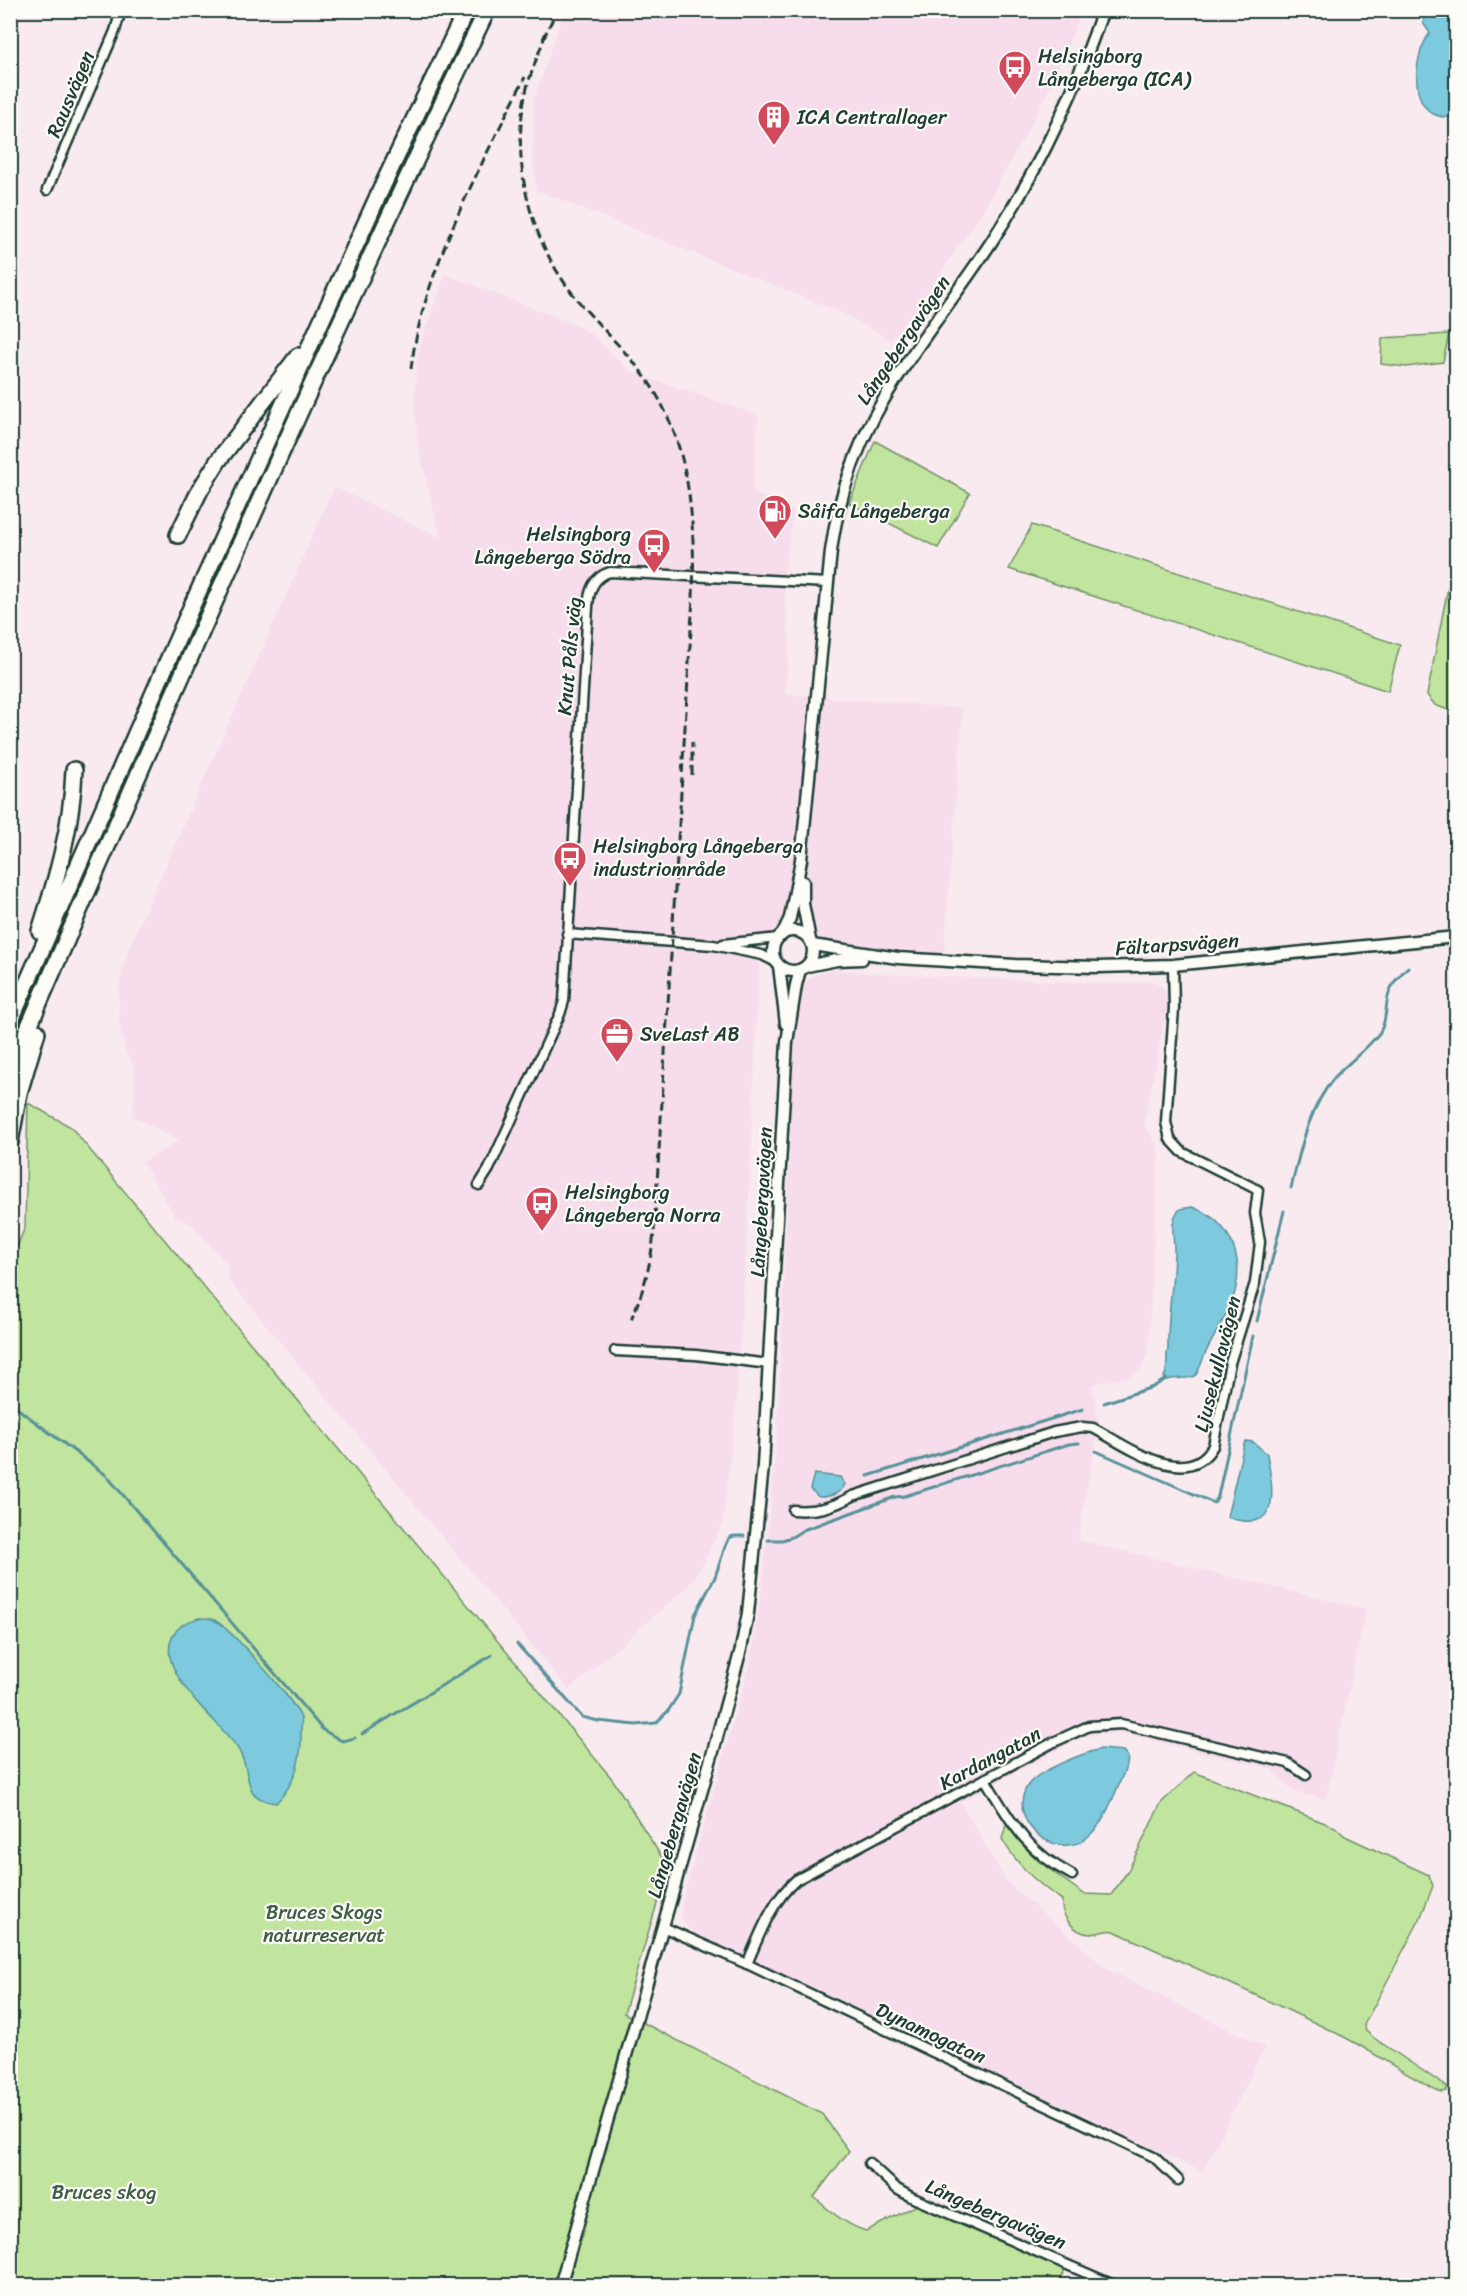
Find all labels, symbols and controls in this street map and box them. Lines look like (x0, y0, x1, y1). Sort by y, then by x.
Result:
place label: Helsingborg Långeberga (ICA) (1038, 39, 1191, 97)
street label: Rausvägen (36, 45, 105, 143)
bus stop icon: Helsingborg Långeberga (ICA) (997, 49, 1033, 96)
building icon: ICA Centrallager (756, 99, 792, 146)
place label: ICA Centrallager (796, 100, 948, 135)
street label: Långebergavägen (847, 268, 960, 412)
fuel station icon: Såifa Långeberga (757, 493, 793, 540)
place label: Såifa Långeberga (798, 494, 951, 529)
place label: Helsingborg Långeberga Södra (475, 517, 631, 575)
bus stop icon: Helsingborg Långeberga Södra (636, 527, 672, 574)
street label: Knut Påls väg (547, 595, 592, 717)
place label: Helsingborg Långeberga industriområde (593, 829, 803, 887)
bus stop icon: Helsingborg Långeberga industriområde (552, 840, 588, 887)
street label: Fältarpsvägen (1114, 923, 1240, 966)
office icon: SveLast AB (599, 1016, 635, 1063)
place label: SveLast AB (640, 1017, 740, 1052)
street label: Långebergavägen (740, 1126, 783, 1278)
place label: Helsingborg Långeberga Norra (565, 1175, 721, 1233)
bus stop icon: Helsingborg Långeberga Norra (524, 1185, 560, 1232)
street label: Ljusekullavägen (1184, 1292, 1251, 1436)
street label: Kardangatan (933, 1717, 1048, 1800)
street label: Långebergavägen (637, 1748, 712, 1902)
park label: Bruces Skogs naturreservat (263, 1895, 385, 1953)
street label: Dynamogatan (870, 1993, 992, 2074)
street label: Långebergavägen (920, 2169, 1072, 2260)
park label: Bruces skog (51, 2175, 157, 2210)

